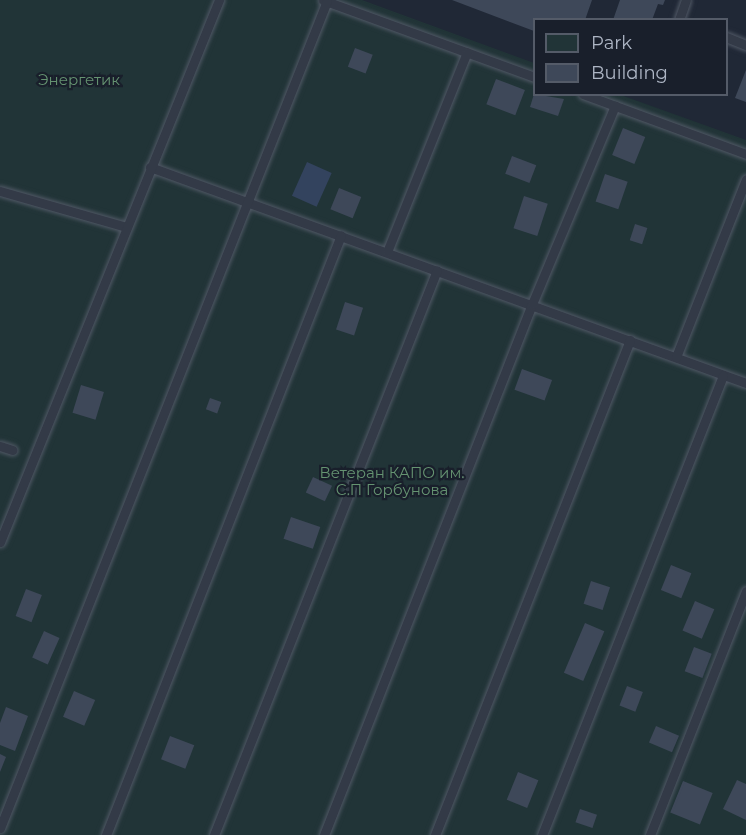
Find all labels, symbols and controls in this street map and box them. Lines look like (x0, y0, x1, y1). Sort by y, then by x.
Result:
legend (533, 18, 728, 96)
text: Park (591, 32, 632, 54)
text: Building (591, 62, 668, 84)
park label: Энергетик (38, 71, 120, 89)
park label: Ветеран КАПО им. С.П Горбунова (320, 463, 464, 498)

